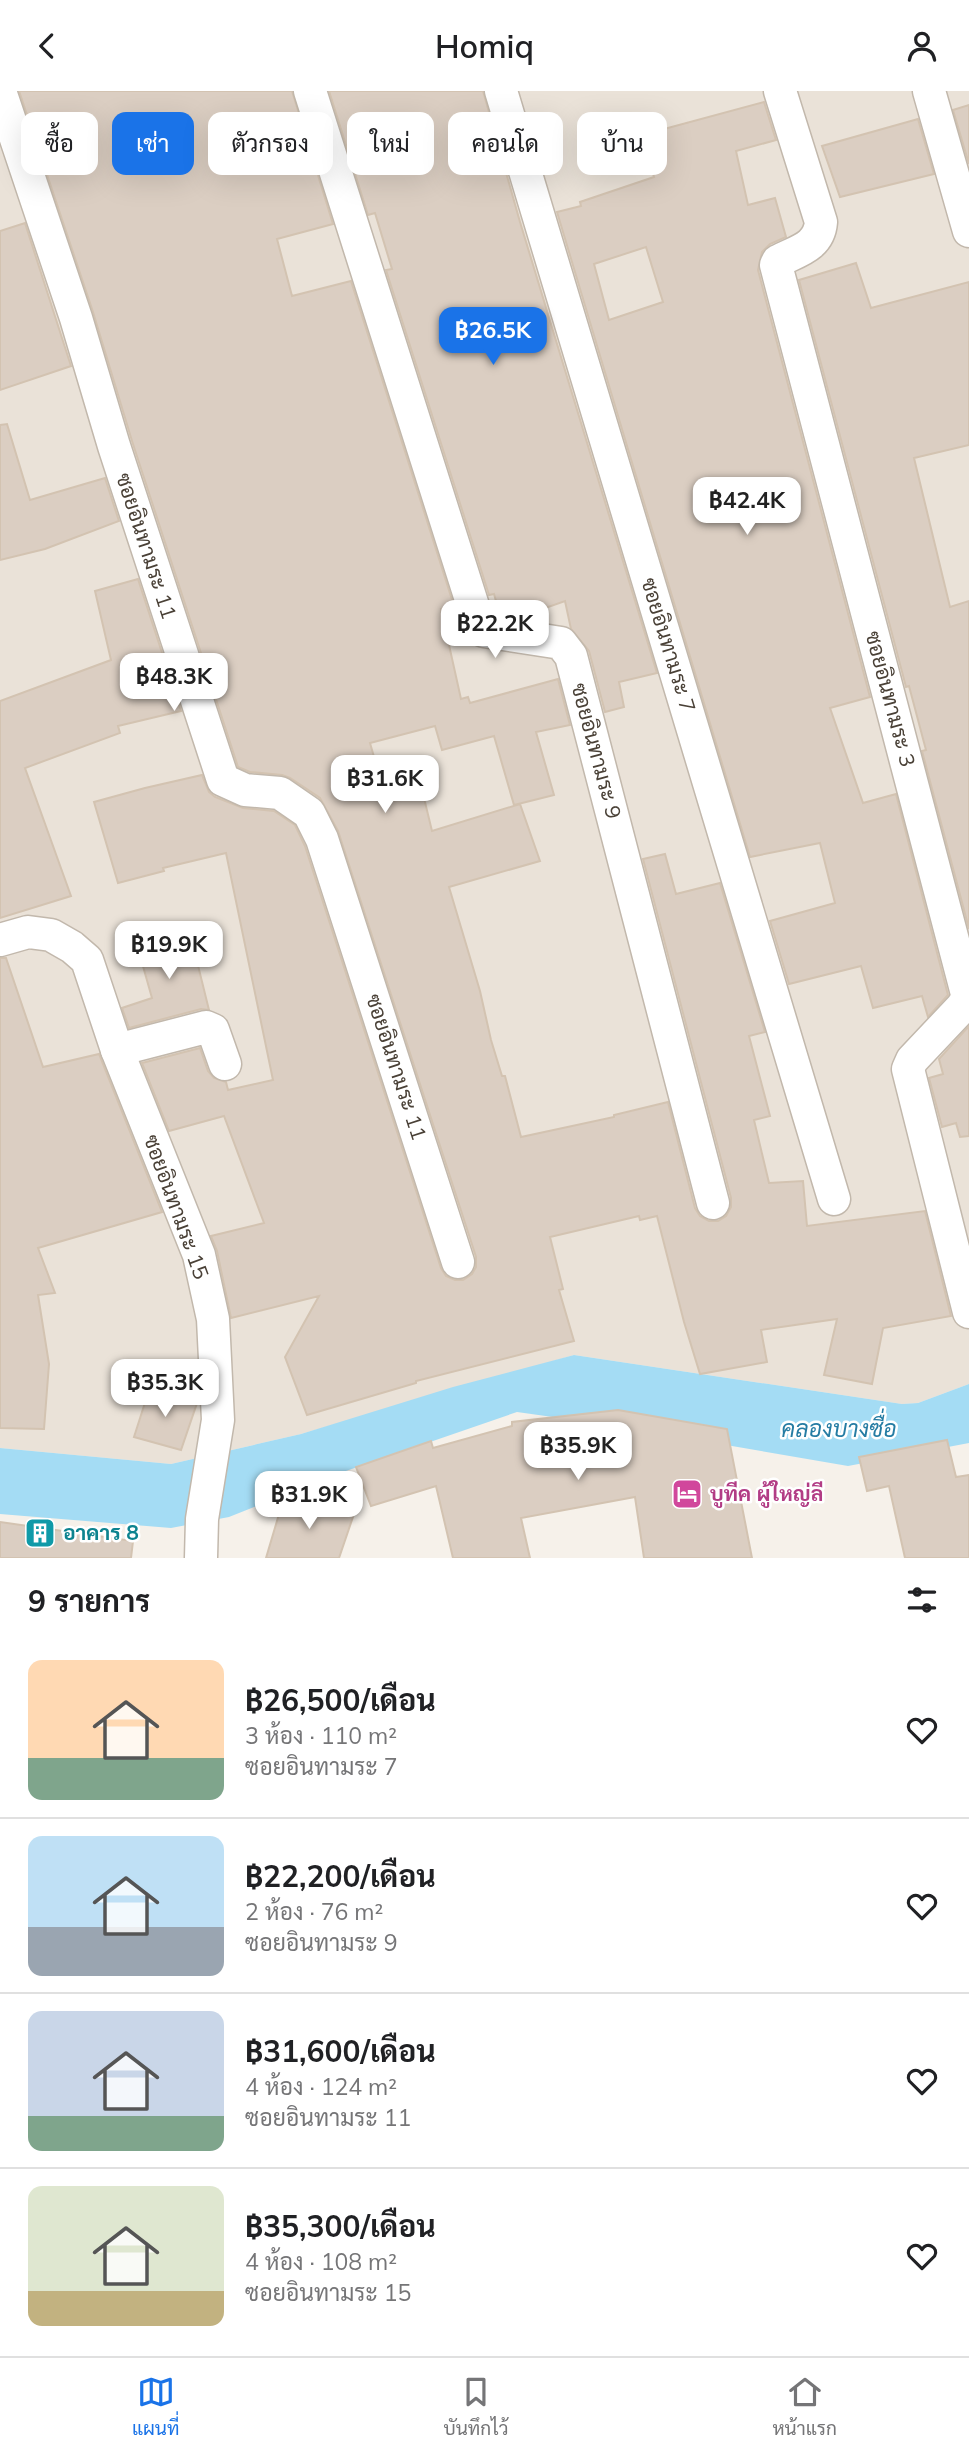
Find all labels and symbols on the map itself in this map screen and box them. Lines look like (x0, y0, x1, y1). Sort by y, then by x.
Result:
pin: ฿26.5K (436, 307, 550, 367)
street label: ซอยอินทามระ 11 (111, 469, 183, 622)
pin: ฿42.4K (690, 477, 804, 537)
street label: ซอยอินทามระ 7 (636, 574, 702, 715)
pin: ฿22.2K (438, 601, 552, 660)
street label: ซอยอินทามระ 3 (860, 628, 922, 769)
pin: ฿48.3K (117, 653, 231, 713)
street label: ซอยอินทามระ 9 (566, 680, 628, 821)
pin: ฿31.6K (328, 755, 442, 815)
pin: ฿19.9K (112, 921, 226, 981)
street label: ซอยอินทามระ 11 (361, 990, 433, 1143)
street label: ซอยอินทามระ 15 (139, 1131, 215, 1282)
pin: ฿35.3K (108, 1359, 222, 1419)
water label: คลองบางซื่อ (781, 1408, 897, 1443)
pin: ฿35.9K (521, 1423, 635, 1482)
pin: ฿31.9K (252, 1471, 366, 1531)
hotel icon: บูทีค ผู้ใหญ่ลี (670, 1477, 704, 1511)
place label: บูทีค ผู้ใหญ่ลี (710, 1480, 823, 1508)
building icon: อาคาร 8 (23, 1516, 57, 1550)
place label: อาคาร 8 (63, 1519, 139, 1545)

